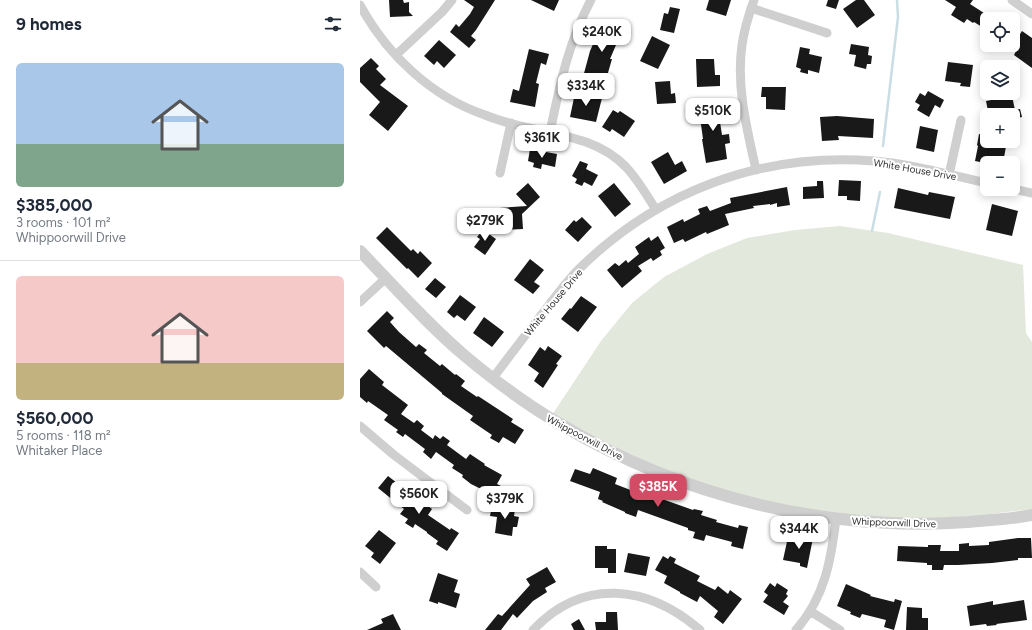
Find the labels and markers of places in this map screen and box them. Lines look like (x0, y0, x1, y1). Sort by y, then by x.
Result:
pin: $240K (574, 19, 630, 53)
pin: $334K (558, 73, 614, 107)
pin: $510K (685, 98, 741, 132)
pin: $361K (514, 125, 570, 159)
pin: $279K (457, 208, 513, 242)
pin: $385K (630, 474, 686, 508)
pin: $560K (391, 481, 447, 515)
pin: $379K (477, 486, 533, 520)
pin: $344K (771, 516, 827, 550)

